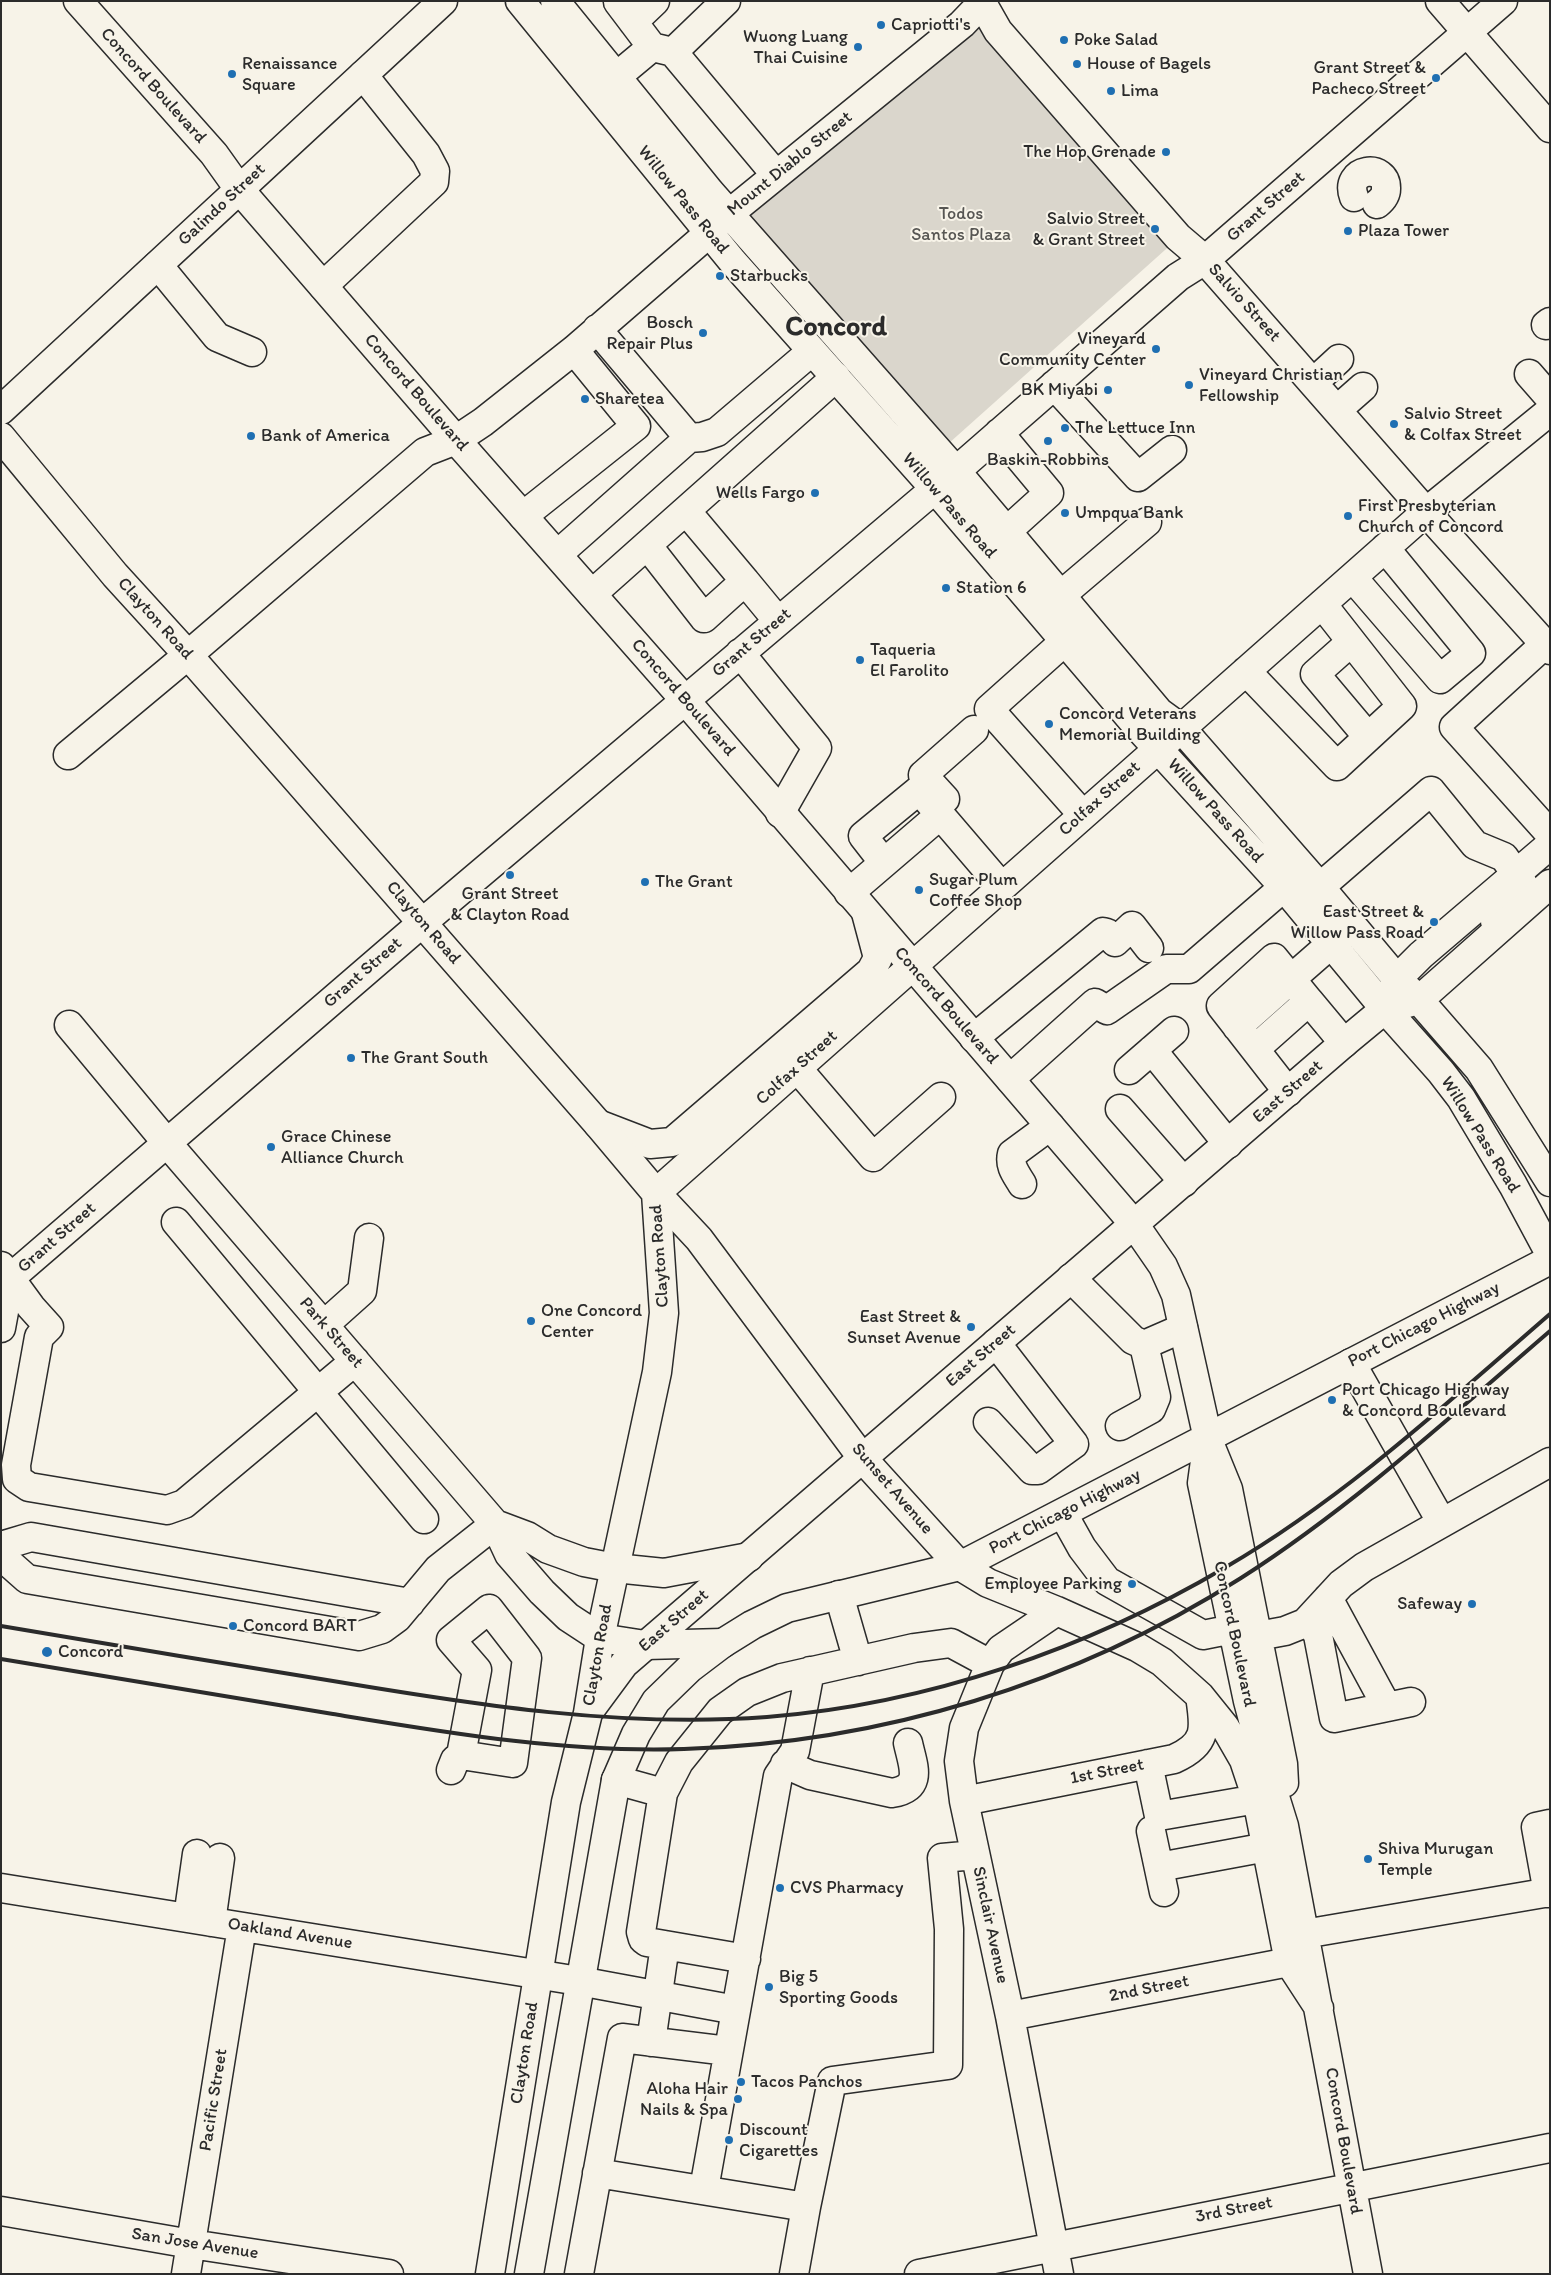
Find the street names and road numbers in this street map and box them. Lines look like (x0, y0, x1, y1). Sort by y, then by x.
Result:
street label: Concord Boulevard (95, 24, 211, 148)
street label: Mount Diablo Street (723, 107, 857, 221)
street label: Willow Pass Road (633, 141, 733, 259)
street label: Galindo Street (174, 159, 270, 251)
street label: Grant Street (1222, 167, 1310, 247)
street label: Salvio Street (1203, 259, 1285, 347)
street label: Concord Boulevard (359, 330, 473, 456)
street label: Willow Pass Road (897, 449, 1001, 563)
street label: Clayton Road (112, 573, 198, 665)
street label: Grant Street (708, 604, 796, 682)
street label: Concord Boulevard (626, 635, 740, 761)
street label: Willow Pass Road (1162, 754, 1268, 868)
street label: Colfax Street (1055, 757, 1145, 841)
street label: Clayton Road (381, 877, 465, 969)
street label: Grant Street (319, 933, 407, 1013)
street label: Concord Boulevard (889, 943, 1003, 1069)
street label: Colfax Street (752, 1026, 842, 1110)
street label: East Street (1249, 1056, 1327, 1128)
street label: Willow Pass Road (1435, 1073, 1525, 1197)
street label: Grant Street (13, 1198, 101, 1278)
street label: Clayton Road (646, 1204, 674, 1308)
street label: Port Chicago Highway (1345, 1277, 1503, 1373)
street label: Park Street (294, 1293, 368, 1373)
street label: East Street (942, 1320, 1020, 1392)
street label: Sunset Avenue (846, 1439, 938, 1539)
street label: Port Chicago Highway (986, 1464, 1144, 1560)
street label: Concord Boulevard (1208, 1559, 1260, 1709)
street label: East Street (635, 1585, 713, 1657)
street label: Clayton Road (578, 1602, 618, 1708)
street label: 1st Street (1068, 1754, 1146, 1790)
street label: Sinclair Avenue (967, 1865, 1013, 1985)
street label: Oakland Avenue (226, 1913, 354, 1955)
street label: 2nd Street (1107, 1971, 1191, 2007)
street label: Clayton Road (506, 2000, 544, 2106)
street label: Pacific Street (195, 2047, 233, 2153)
street label: Concord Boulevard (1319, 2066, 1367, 2216)
street label: 3rd Street (1194, 2192, 1274, 2228)
street label: San Jose Avenue (130, 2223, 260, 2265)

